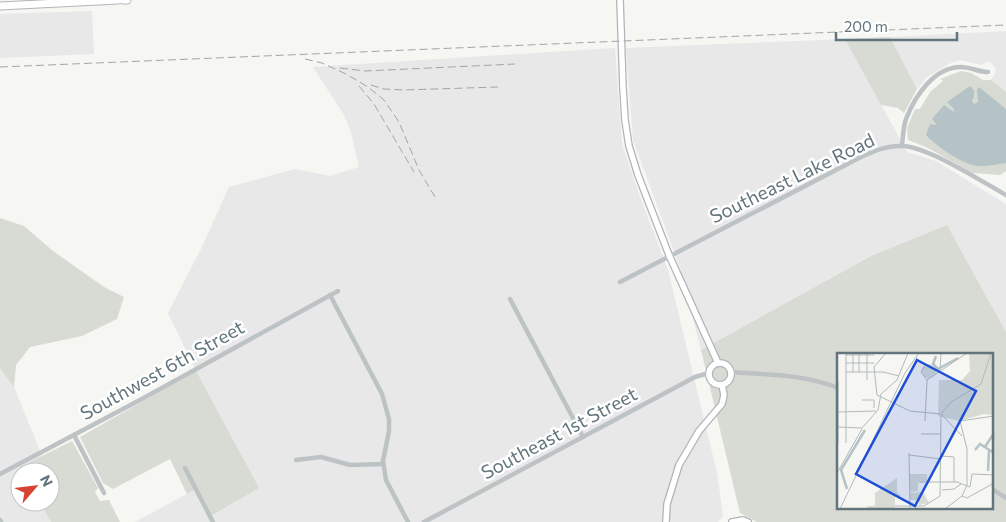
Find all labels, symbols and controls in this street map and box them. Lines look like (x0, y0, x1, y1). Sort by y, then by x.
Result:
scale bar (836, 10, 957, 42)
text: 200 m (844, 17, 888, 35)
street label: Southeast Lake Road (706, 128, 878, 227)
street label: Southwest 6th Street (76, 315, 248, 424)
inset map (837, 353, 994, 510)
street label: Southeast 1st Street (477, 382, 641, 483)
north arrow (10, 462, 60, 512)
text: N (37, 472, 57, 489)

